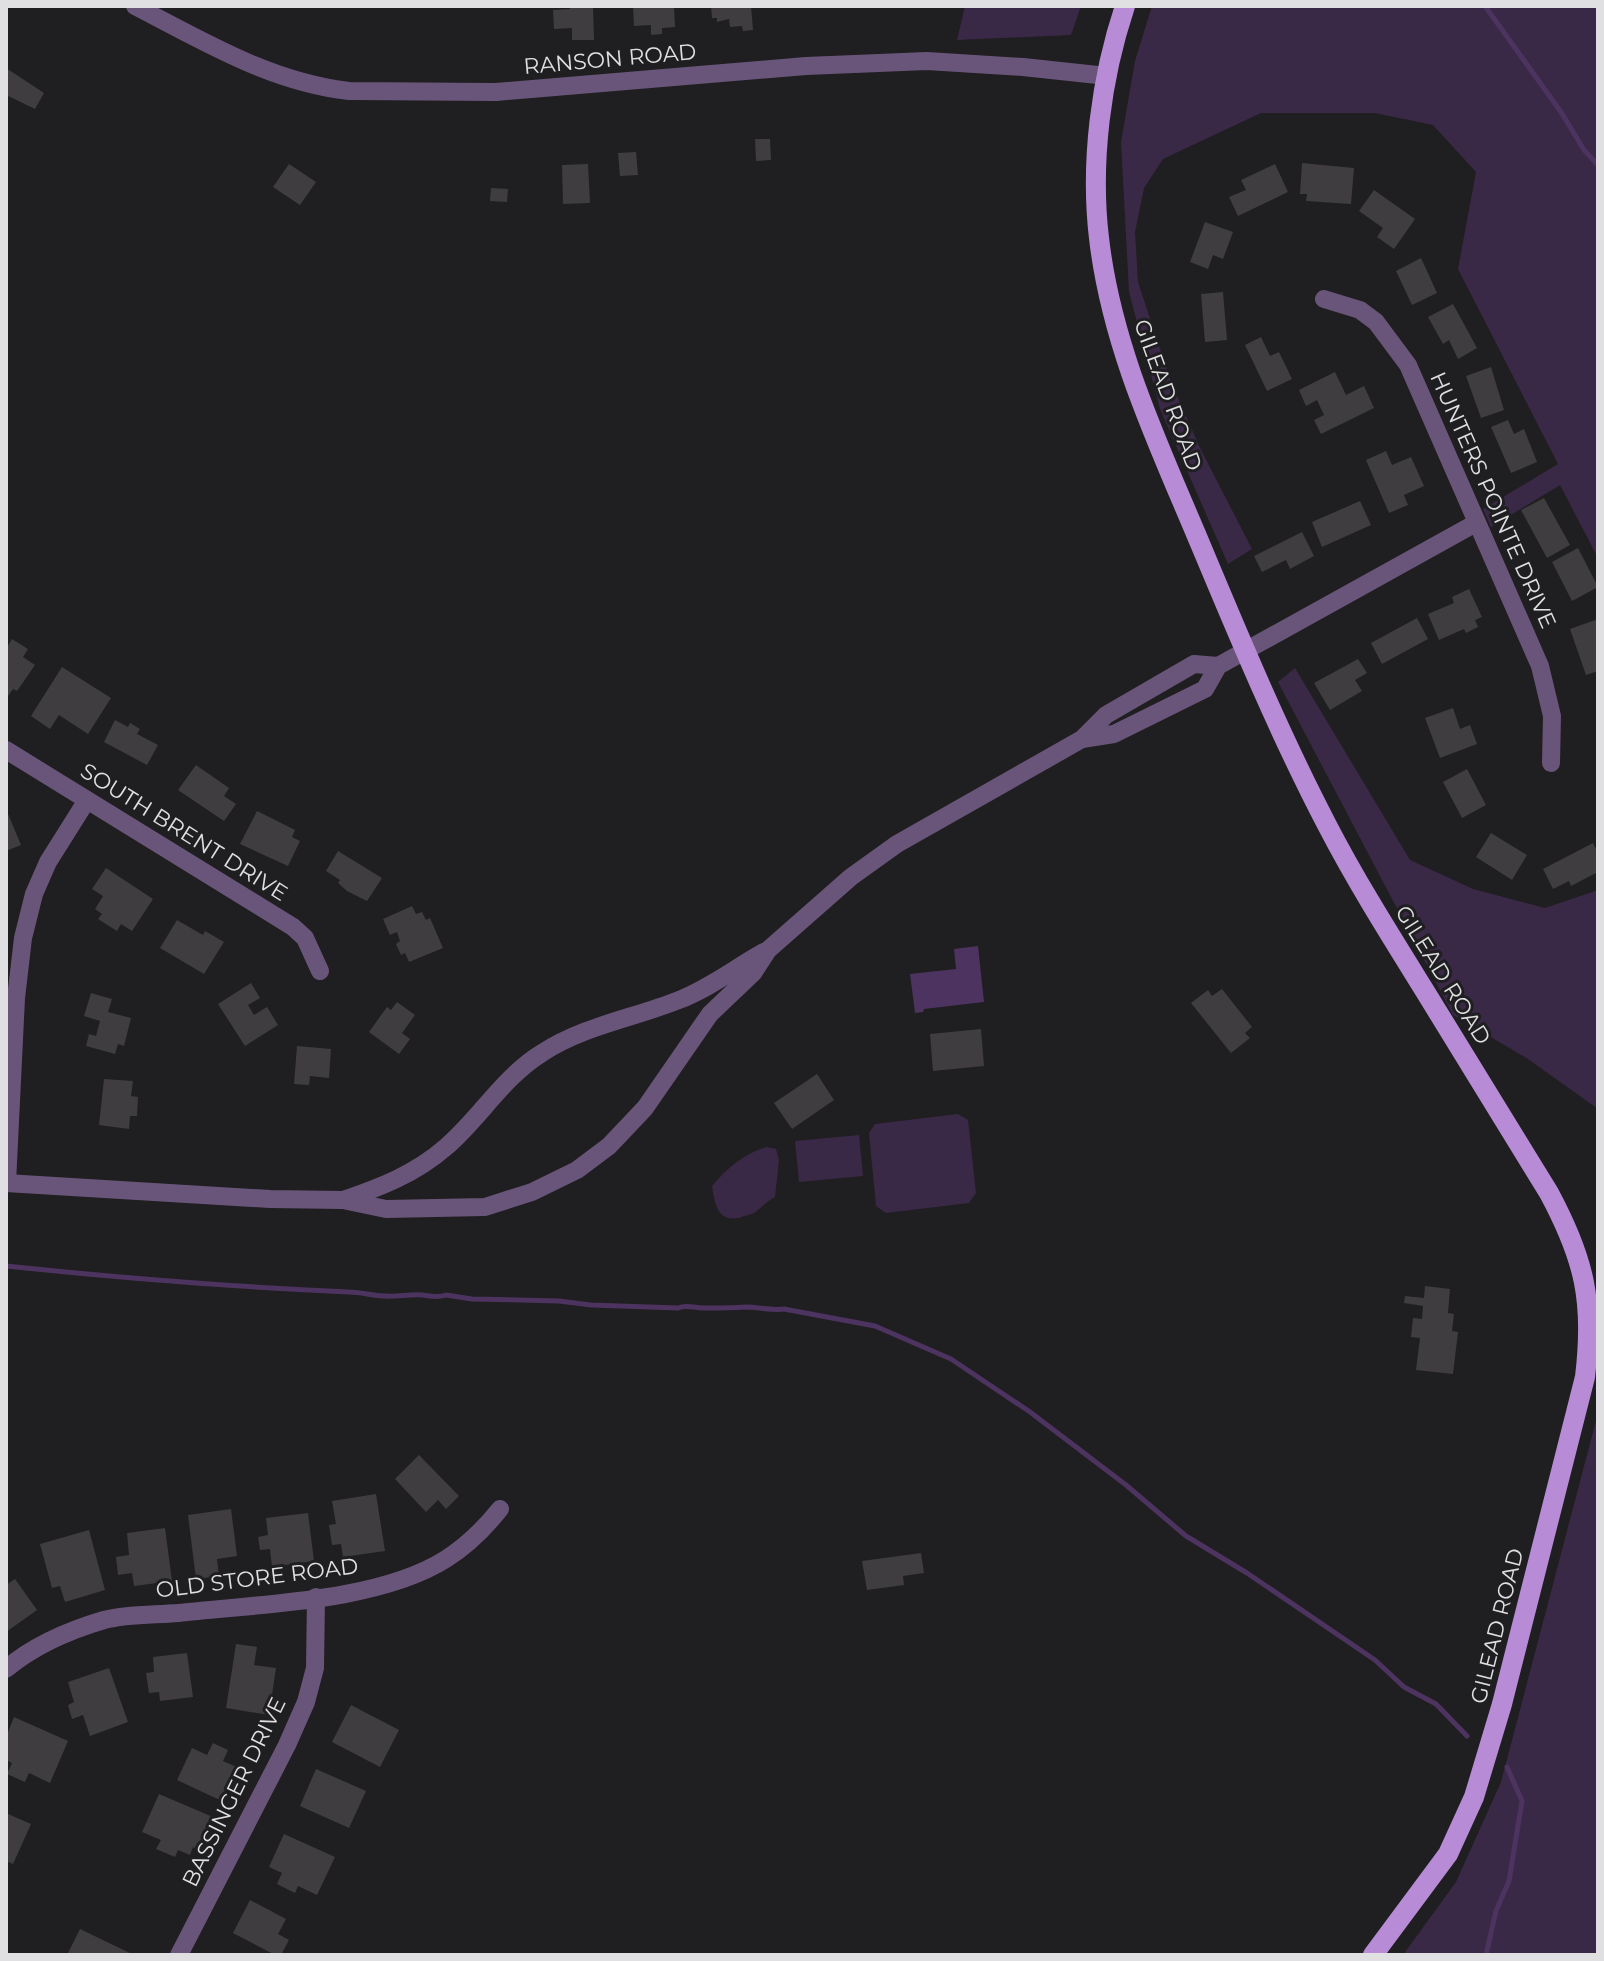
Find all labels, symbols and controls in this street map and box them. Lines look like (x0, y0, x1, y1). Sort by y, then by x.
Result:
street label: RANSON ROAD (523, 38, 697, 80)
street label: GILEAD ROAD (1128, 316, 1208, 474)
street label: HUNTERS POINTE DRIVE (1424, 368, 1562, 632)
street label: SOUTH BRENT DRIVE (75, 757, 293, 907)
street label: GILEAD ROAD (1389, 900, 1497, 1050)
street label: GILEAD ROAD (1465, 1546, 1529, 1706)
street label: OLD STORE ROAD (154, 1552, 360, 1604)
street label: BASSINGER DRIVE (176, 1693, 292, 1891)

